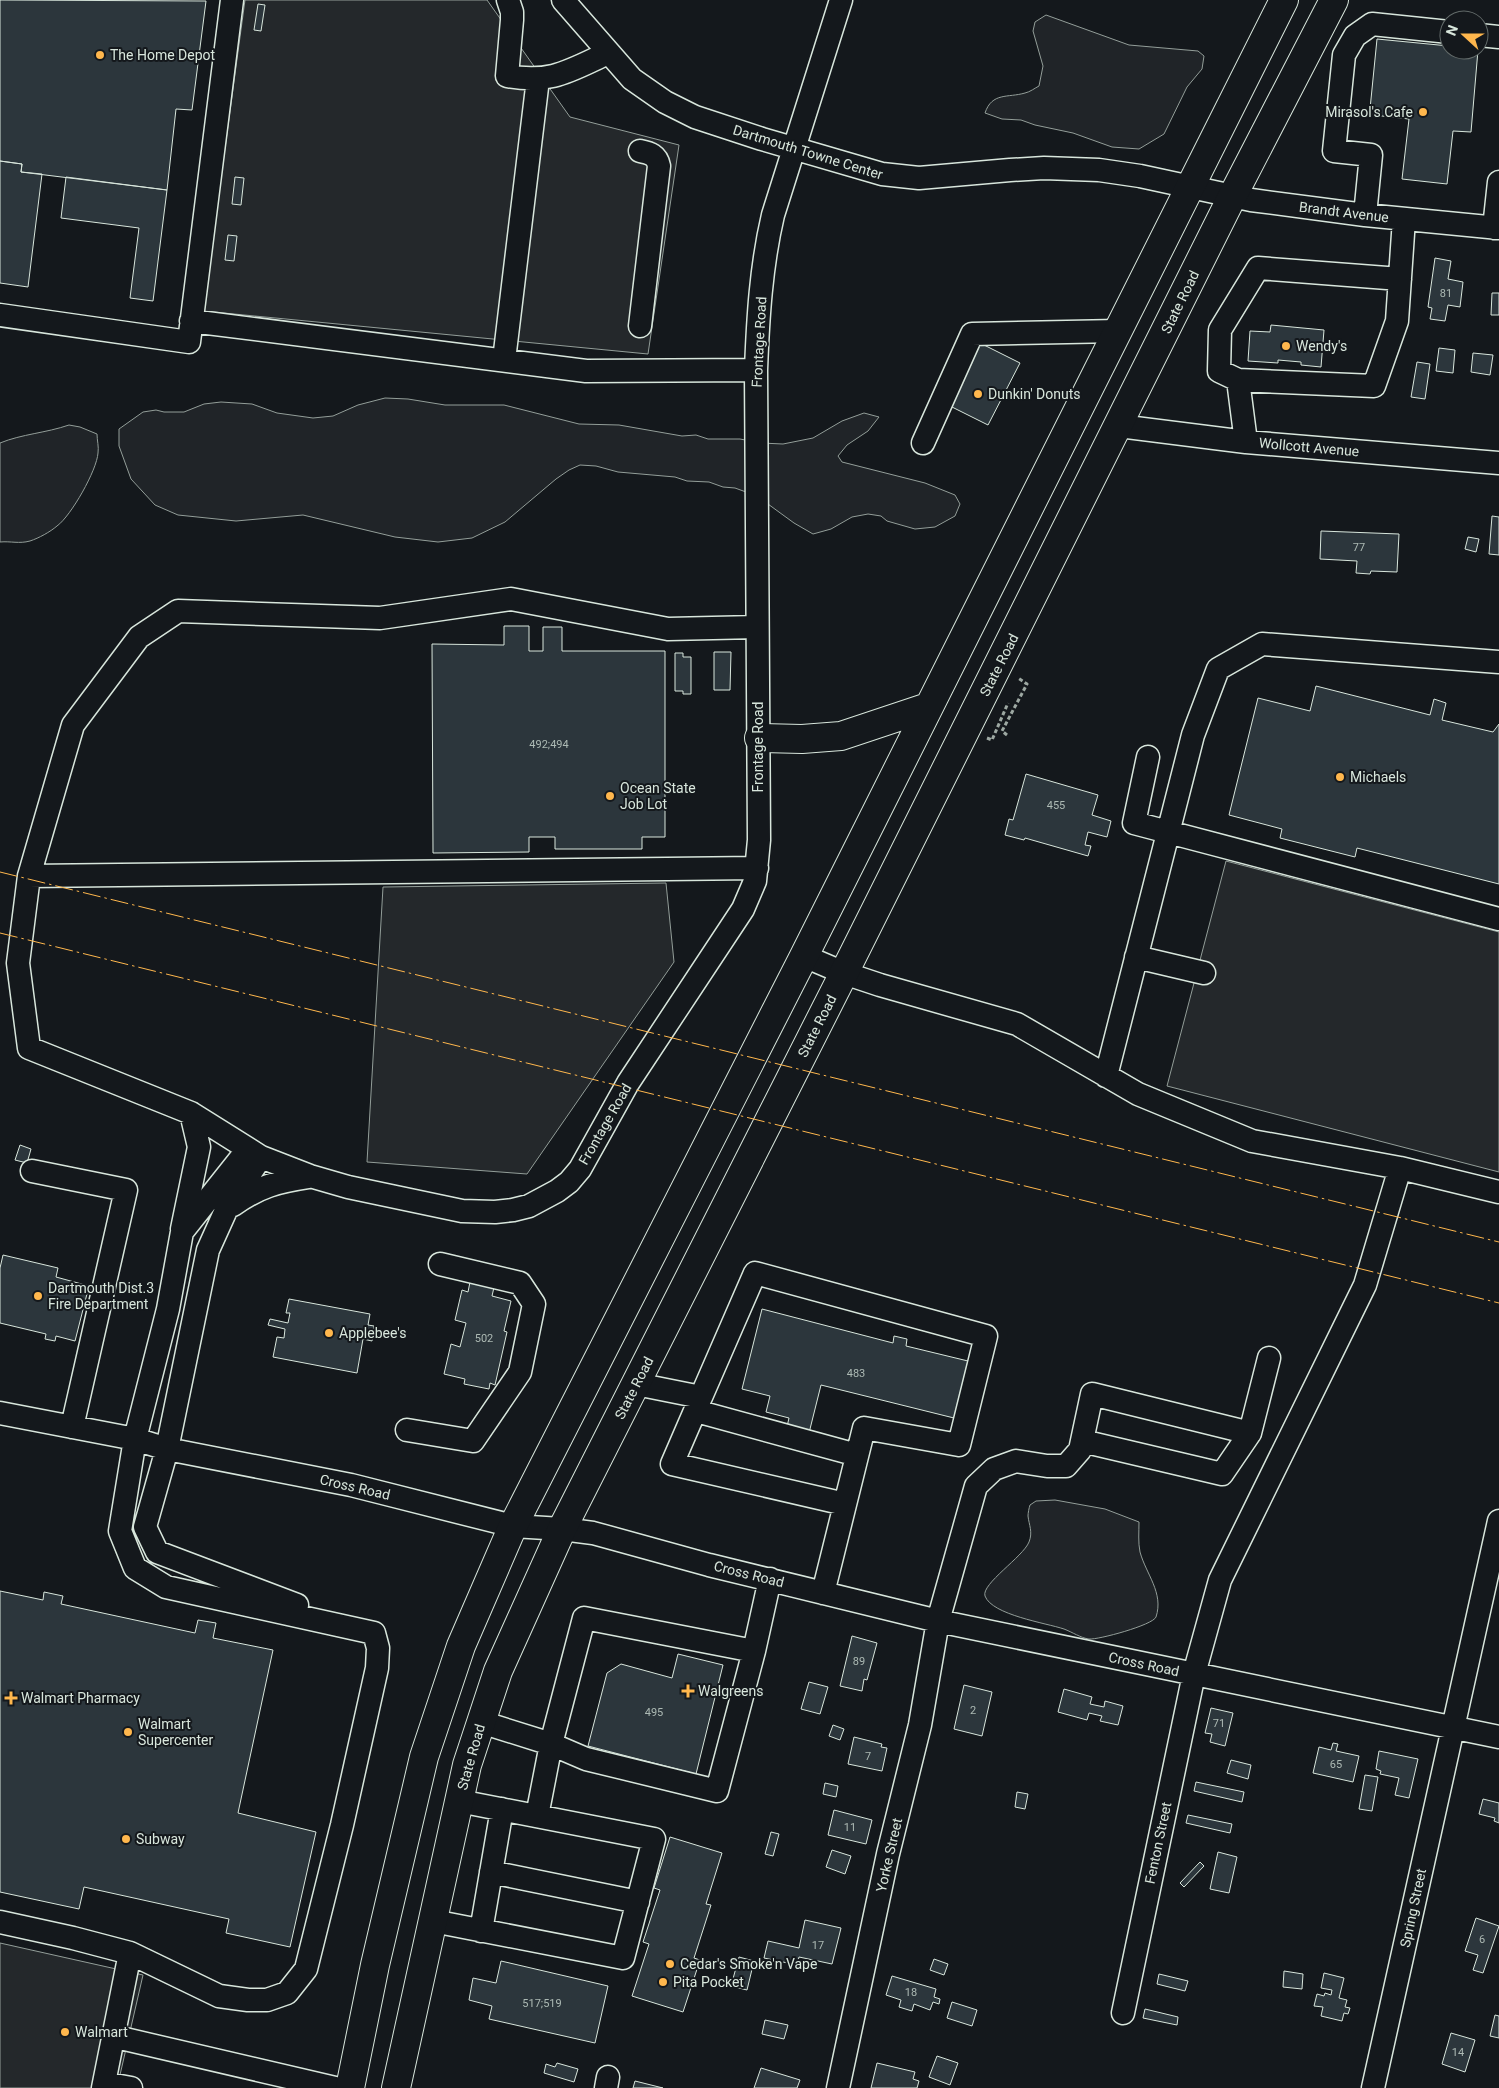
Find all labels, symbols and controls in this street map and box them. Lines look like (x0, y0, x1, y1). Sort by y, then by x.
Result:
north arrow (1439, 10, 1489, 60)
text: N (1443, 23, 1461, 38)
place label: The Home Depot (110, 47, 216, 63)
marker: The Home Depot (94, 49, 106, 61)
place label: Mirasol's Cafe (1325, 104, 1413, 120)
marker: Mirasol's Cafe (1417, 106, 1429, 118)
street label: Dartmouth Towne Center (731, 122, 885, 182)
street label: Brandt Avenue (1298, 199, 1390, 225)
street label: State Road (1158, 268, 1202, 336)
house number: 81 (1440, 287, 1452, 300)
street label: Frontage Road (749, 296, 769, 388)
place label: Wendy's (1296, 338, 1347, 354)
marker: Wendy's (1280, 340, 1292, 352)
place label: Dunkin' Donuts (988, 386, 1081, 402)
marker: Dunkin' Donuts (972, 388, 984, 400)
street label: Wollcott Avenue (1258, 435, 1360, 459)
house number: 77 (1353, 541, 1365, 554)
street label: State Road (976, 631, 1022, 699)
street label: Frontage Road (750, 702, 766, 792)
house number: 492;494 (529, 738, 569, 751)
place label: Michaels (1350, 769, 1406, 785)
marker: Michaels (1334, 771, 1346, 783)
place label: Ocean State Job Lot (620, 780, 696, 812)
marker: Ocean State Job Lot (604, 790, 616, 802)
house number: 455 (1047, 799, 1065, 812)
street label: State Road (794, 992, 840, 1060)
street label: Frontage Road (575, 1081, 635, 1167)
place label: Dartmouth Dist.3 Fire Department (48, 1280, 154, 1312)
marker: Dartmouth Dist.3 Fire Department (32, 1290, 44, 1302)
place label: Applebee's (339, 1325, 406, 1341)
marker: Applebee's (323, 1327, 335, 1339)
house number: 502 (475, 1332, 493, 1345)
street label: State Road (611, 1354, 657, 1422)
house number: 483 (847, 1367, 865, 1380)
street label: Cross Road (318, 1471, 392, 1503)
street label: Cross Road (712, 1558, 786, 1590)
street label: Cross Road (1107, 1649, 1181, 1679)
house number: 89 (853, 1655, 865, 1668)
place label: Walgreens (698, 1683, 764, 1699)
marker: Walgreens (682, 1685, 694, 1697)
place label: Walmart Pharmacy (21, 1690, 140, 1706)
marker: Walmart Pharmacy (5, 1692, 17, 1704)
house number: 2 (970, 1704, 976, 1717)
house number: 495 (645, 1706, 663, 1719)
place label: Walmart Supercenter (138, 1716, 213, 1748)
house number: 71 (1213, 1717, 1225, 1730)
street label: State Road (454, 1722, 488, 1792)
marker: Walmart Supercenter (122, 1726, 134, 1738)
house number: 7 (865, 1750, 871, 1763)
house number: 65 (1330, 1758, 1342, 1771)
street label: Fenton Street (1142, 1800, 1175, 1885)
street label: Yorke Street (873, 1816, 905, 1894)
house number: 11 (844, 1821, 856, 1834)
place label: Subway (136, 1831, 185, 1847)
marker: Subway (120, 1833, 132, 1845)
street label: Spring Street (1397, 1867, 1429, 1949)
house number: 6 (1479, 1933, 1485, 1946)
house number: 17 (812, 1939, 824, 1952)
place label: Cedar's Smoke'n Vape (680, 1956, 817, 1972)
marker: Cedar's Smoke'n Vape (664, 1958, 676, 1970)
place label: Pita Pocket (673, 1974, 744, 1990)
marker: Pita Pocket (657, 1976, 669, 1988)
house number: 18 (905, 1986, 917, 1999)
house number: 517;519 (522, 1997, 562, 2010)
place label: Walmart (75, 2024, 128, 2040)
marker: Walmart (59, 2026, 71, 2038)
house number: 14 (1452, 2046, 1464, 2059)

